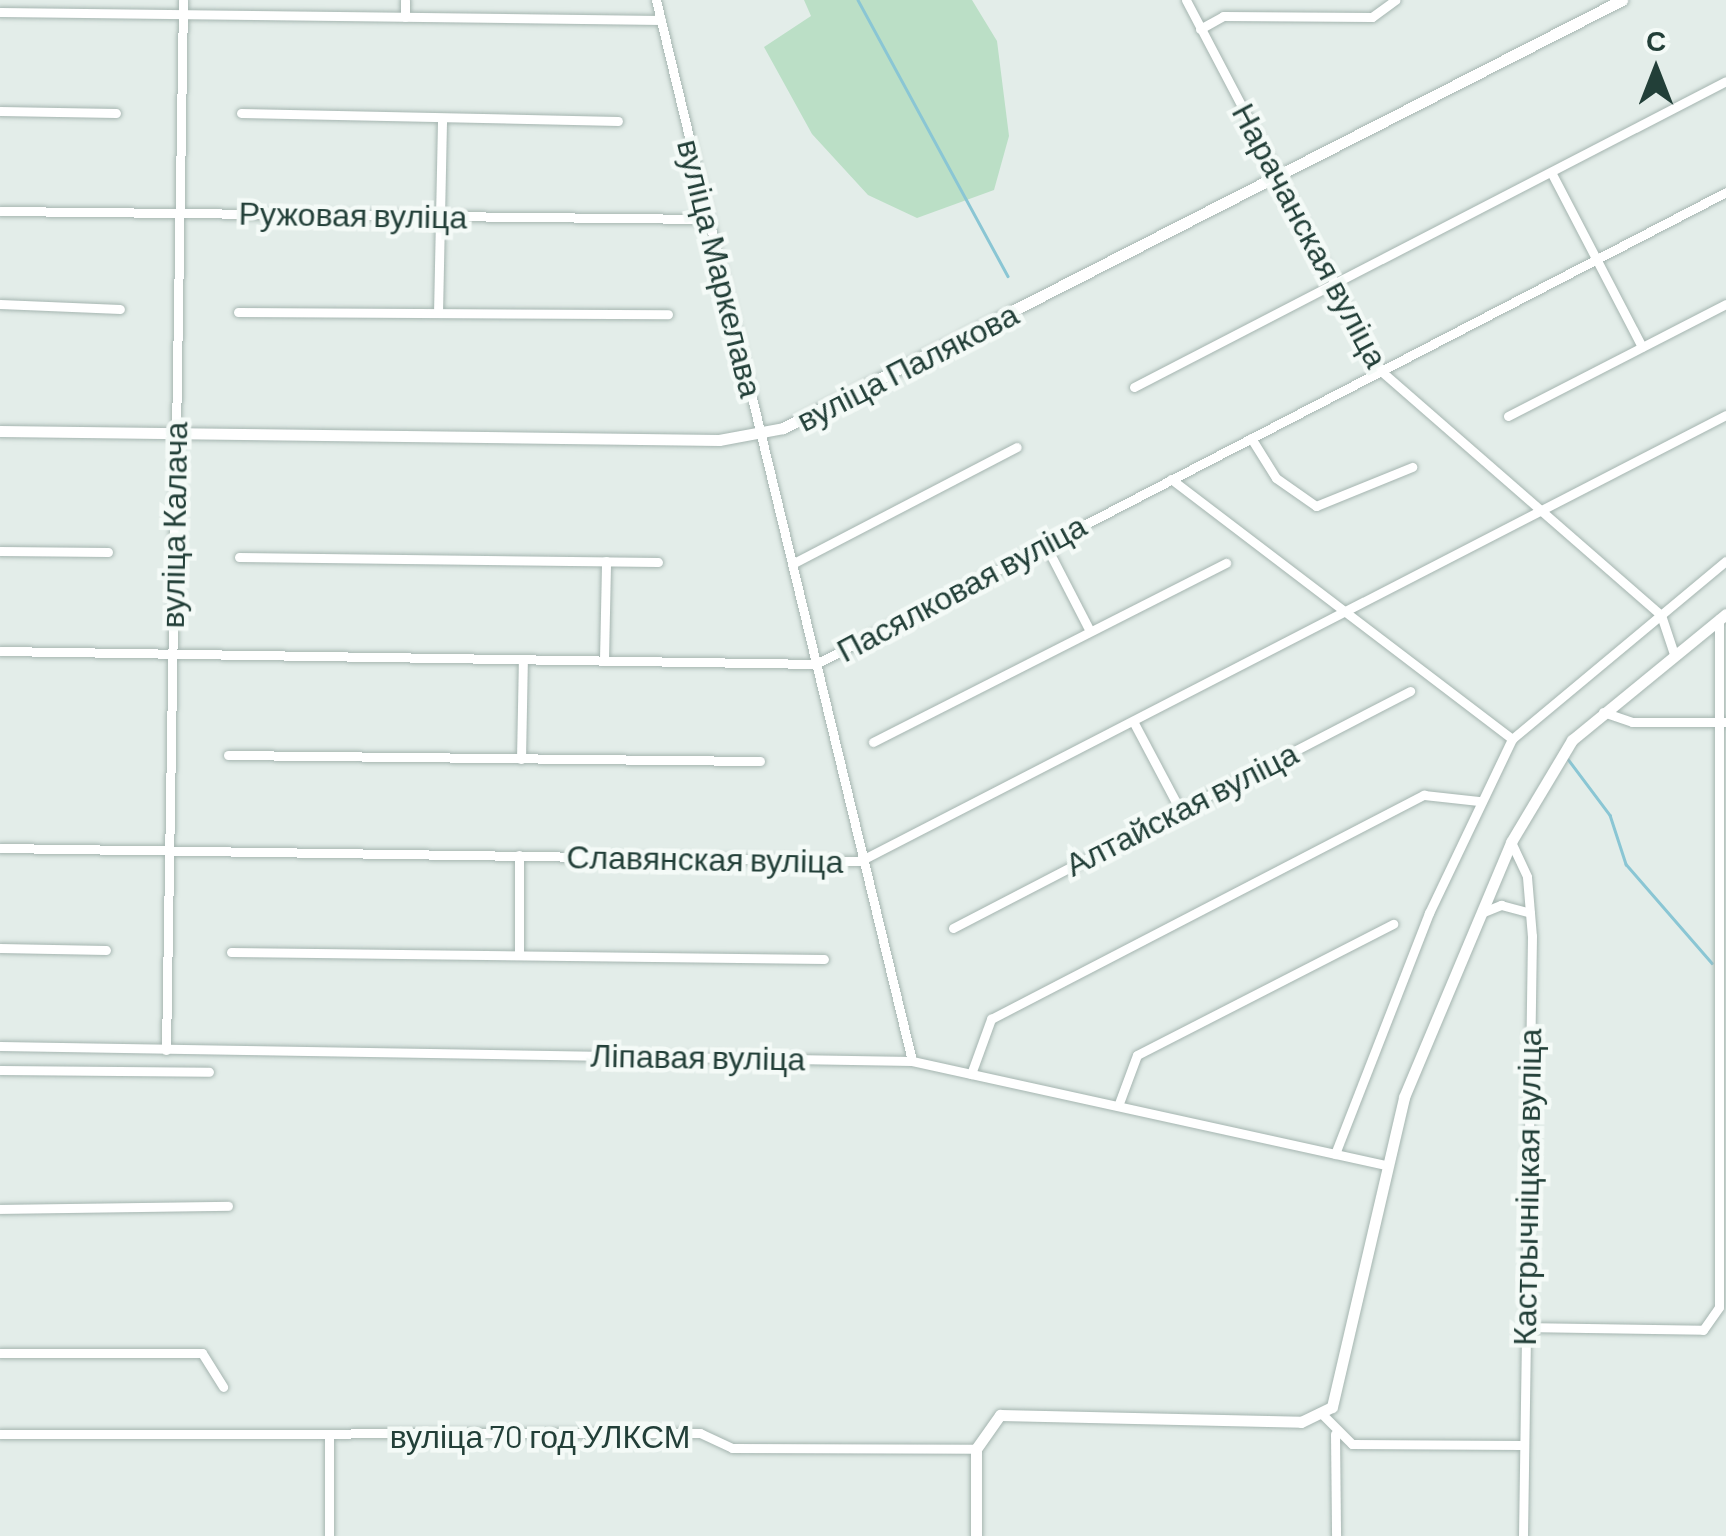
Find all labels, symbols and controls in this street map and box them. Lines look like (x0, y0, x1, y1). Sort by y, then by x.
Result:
north arrow (1606, 20, 1706, 120)
text: С (1646, 23, 1666, 57)
street label: Нарачанская вуліца (1225, 96, 1397, 374)
street label: вуліца Маркелава (670, 135, 772, 401)
street label: Ружовая вуліца (238, 193, 468, 235)
street label: вуліца Палякова (790, 294, 1024, 438)
street label: вуліца Калача (152, 421, 194, 629)
street label: Пасялковая вуліца (830, 505, 1092, 669)
street label: Алтайская вуліца (1058, 733, 1304, 883)
street label: Славянская вуліца (566, 836, 844, 880)
street label: Кастрычніцкая вуліца (1504, 1028, 1548, 1346)
street label: Ліпавая вуліца (590, 1035, 806, 1077)
street label: вуліца 70 год УЛКСМ (390, 1416, 690, 1454)

